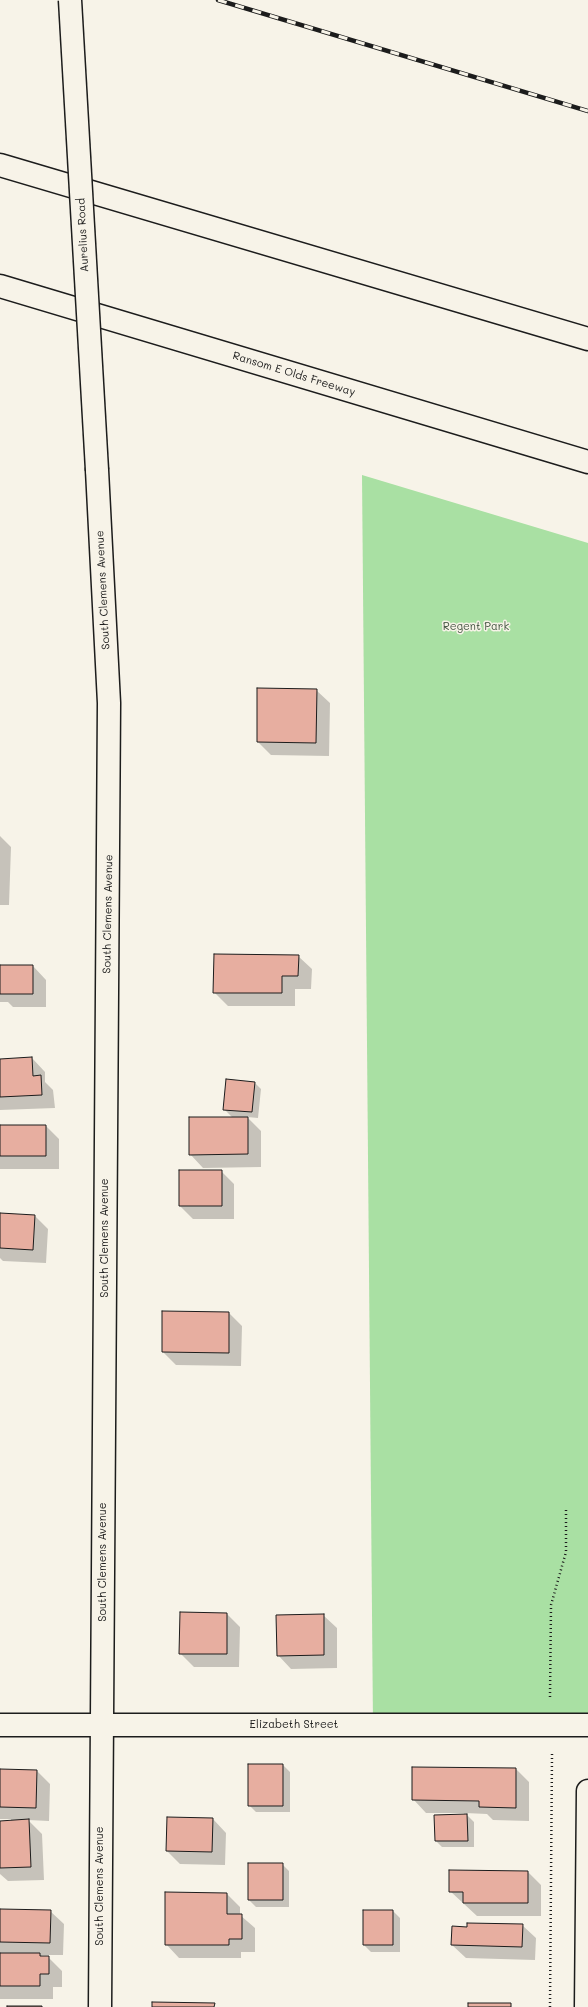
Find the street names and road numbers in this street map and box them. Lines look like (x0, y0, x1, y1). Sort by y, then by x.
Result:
street label: Aurelius Road (74, 198, 92, 272)
street label: Ransom E Olds Freeway (231, 349, 357, 399)
street label: South Clemens Avenue (93, 530, 113, 650)
street label: South Clemens Avenue (100, 854, 116, 974)
street label: South Clemens Avenue (98, 1178, 112, 1298)
street label: South Clemens Avenue (96, 1502, 110, 1622)
street label: Elizabeth Street (250, 1718, 338, 1732)
street label: South Clemens Avenue (93, 1826, 107, 1946)

